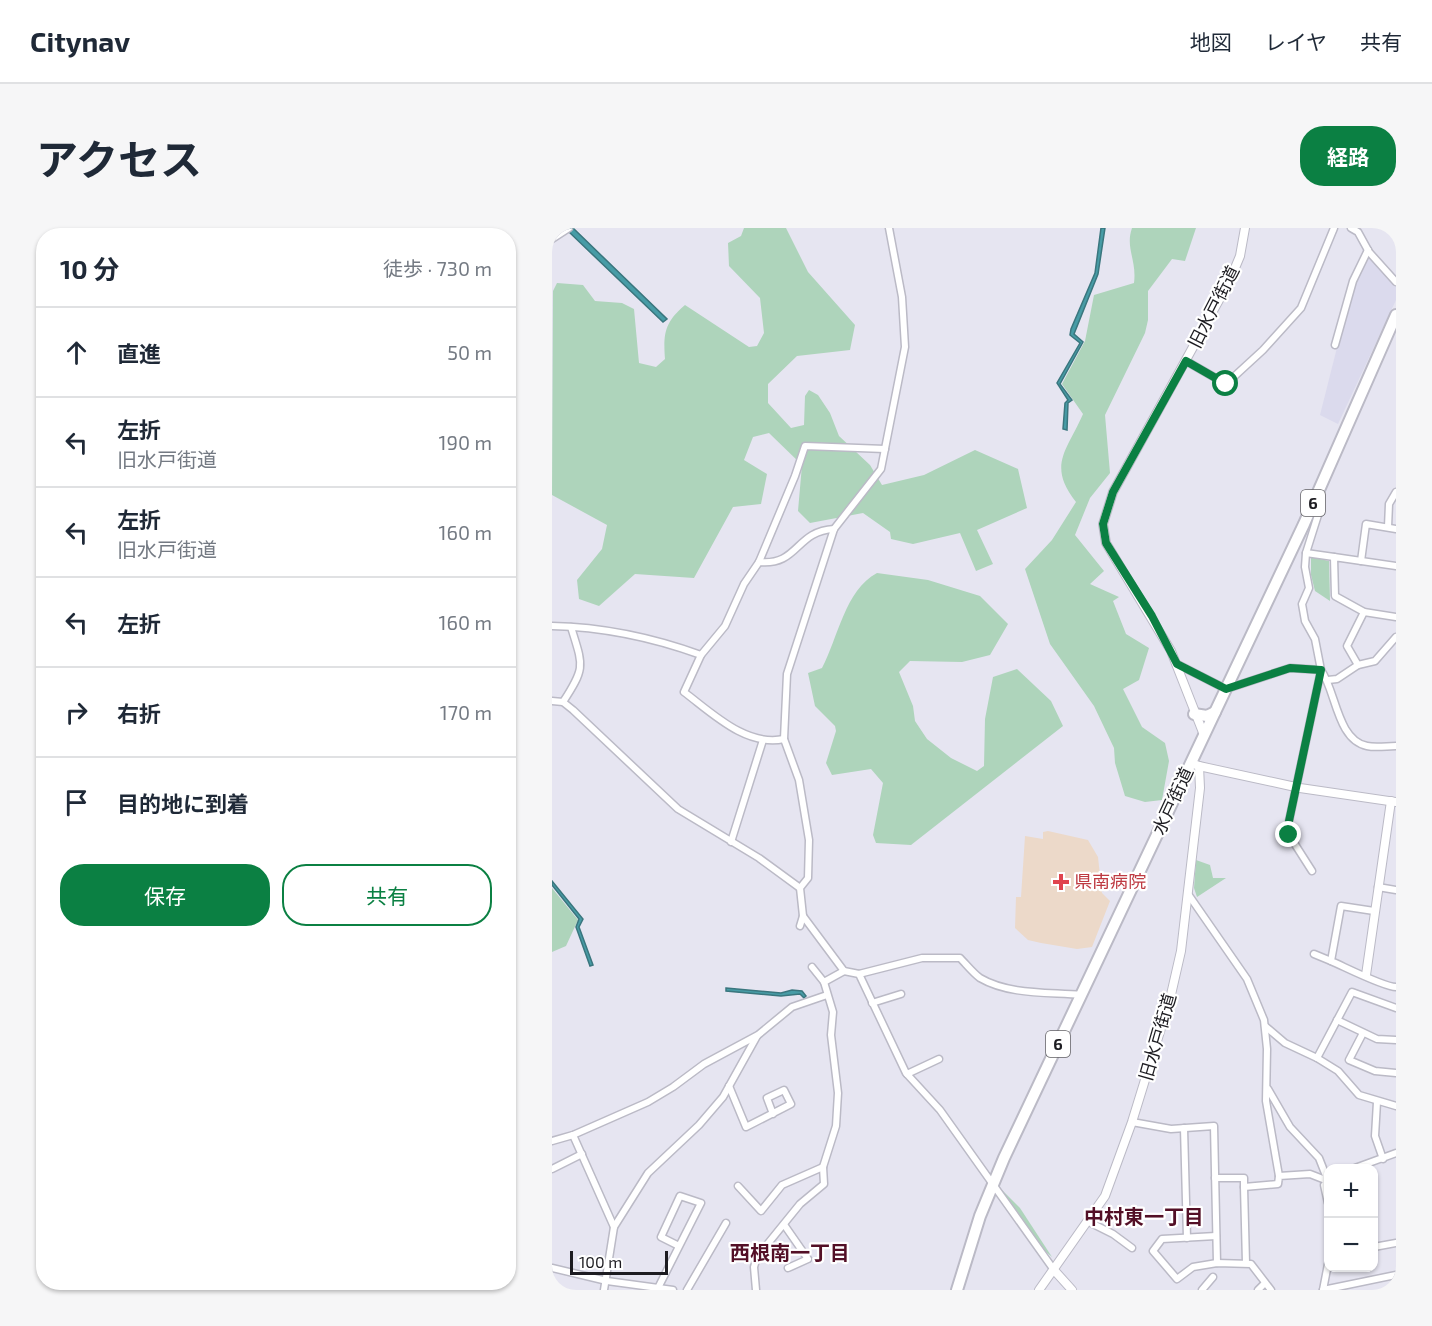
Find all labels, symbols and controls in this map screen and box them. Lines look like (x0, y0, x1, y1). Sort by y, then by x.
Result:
text: Citynav (30, 24, 130, 58)
text: 地図 (1190, 29, 1232, 54)
text: レイヤ (1265, 29, 1327, 54)
text: 共有 (1360, 29, 1402, 54)
button: 経路 (1300, 126, 1396, 186)
text: アクセス (36, 133, 202, 183)
text: 10 分 (60, 253, 119, 284)
text: 徒歩 · 730 m (383, 256, 492, 280)
street label: 旧水戸街道 (1183, 261, 1243, 352)
icon: ahead (60, 336, 93, 369)
text: 直進 (117, 340, 161, 366)
text: 50 m (447, 340, 492, 364)
route start (1212, 370, 1238, 396)
text: 左折 (117, 416, 161, 442)
icon: left (60, 426, 93, 459)
text: 190 m (439, 430, 492, 454)
text: 旧水戸街道 (117, 447, 217, 471)
road number: 6 (1301, 490, 1325, 516)
text: 左折 (117, 506, 161, 532)
icon: left (60, 516, 93, 549)
text: 160 m (439, 520, 492, 544)
text: 旧水戸街道 (117, 537, 217, 561)
icon: left (60, 606, 93, 639)
text: 左折 (117, 610, 161, 636)
text: 160 m (439, 610, 492, 634)
icon: right (60, 696, 93, 729)
text: 右折 (117, 700, 161, 726)
text: 170 m (440, 700, 492, 724)
street label: 水戸街道 (1147, 763, 1197, 838)
icon: arrive (60, 786, 93, 819)
text: 目的地に到着 (117, 790, 249, 816)
route end (1275, 821, 1301, 847)
button: 保存 (60, 864, 270, 926)
button: 共有 (282, 864, 492, 926)
place label: 県南病院 (1074, 870, 1146, 892)
marker: 県南病院 (1052, 873, 1070, 891)
street label: 旧水戸街道 (1134, 990, 1180, 1083)
road number: 6 (1046, 1031, 1070, 1057)
map controls (1324, 1164, 1378, 1272)
button: + (1324, 1164, 1378, 1218)
district label: 中村東一丁目 (1084, 1204, 1204, 1228)
button: − (1324, 1218, 1378, 1272)
district label: 西根南一丁目 (730, 1240, 850, 1264)
scale bar (570, 1248, 668, 1276)
text: 100 m (579, 1252, 622, 1271)

